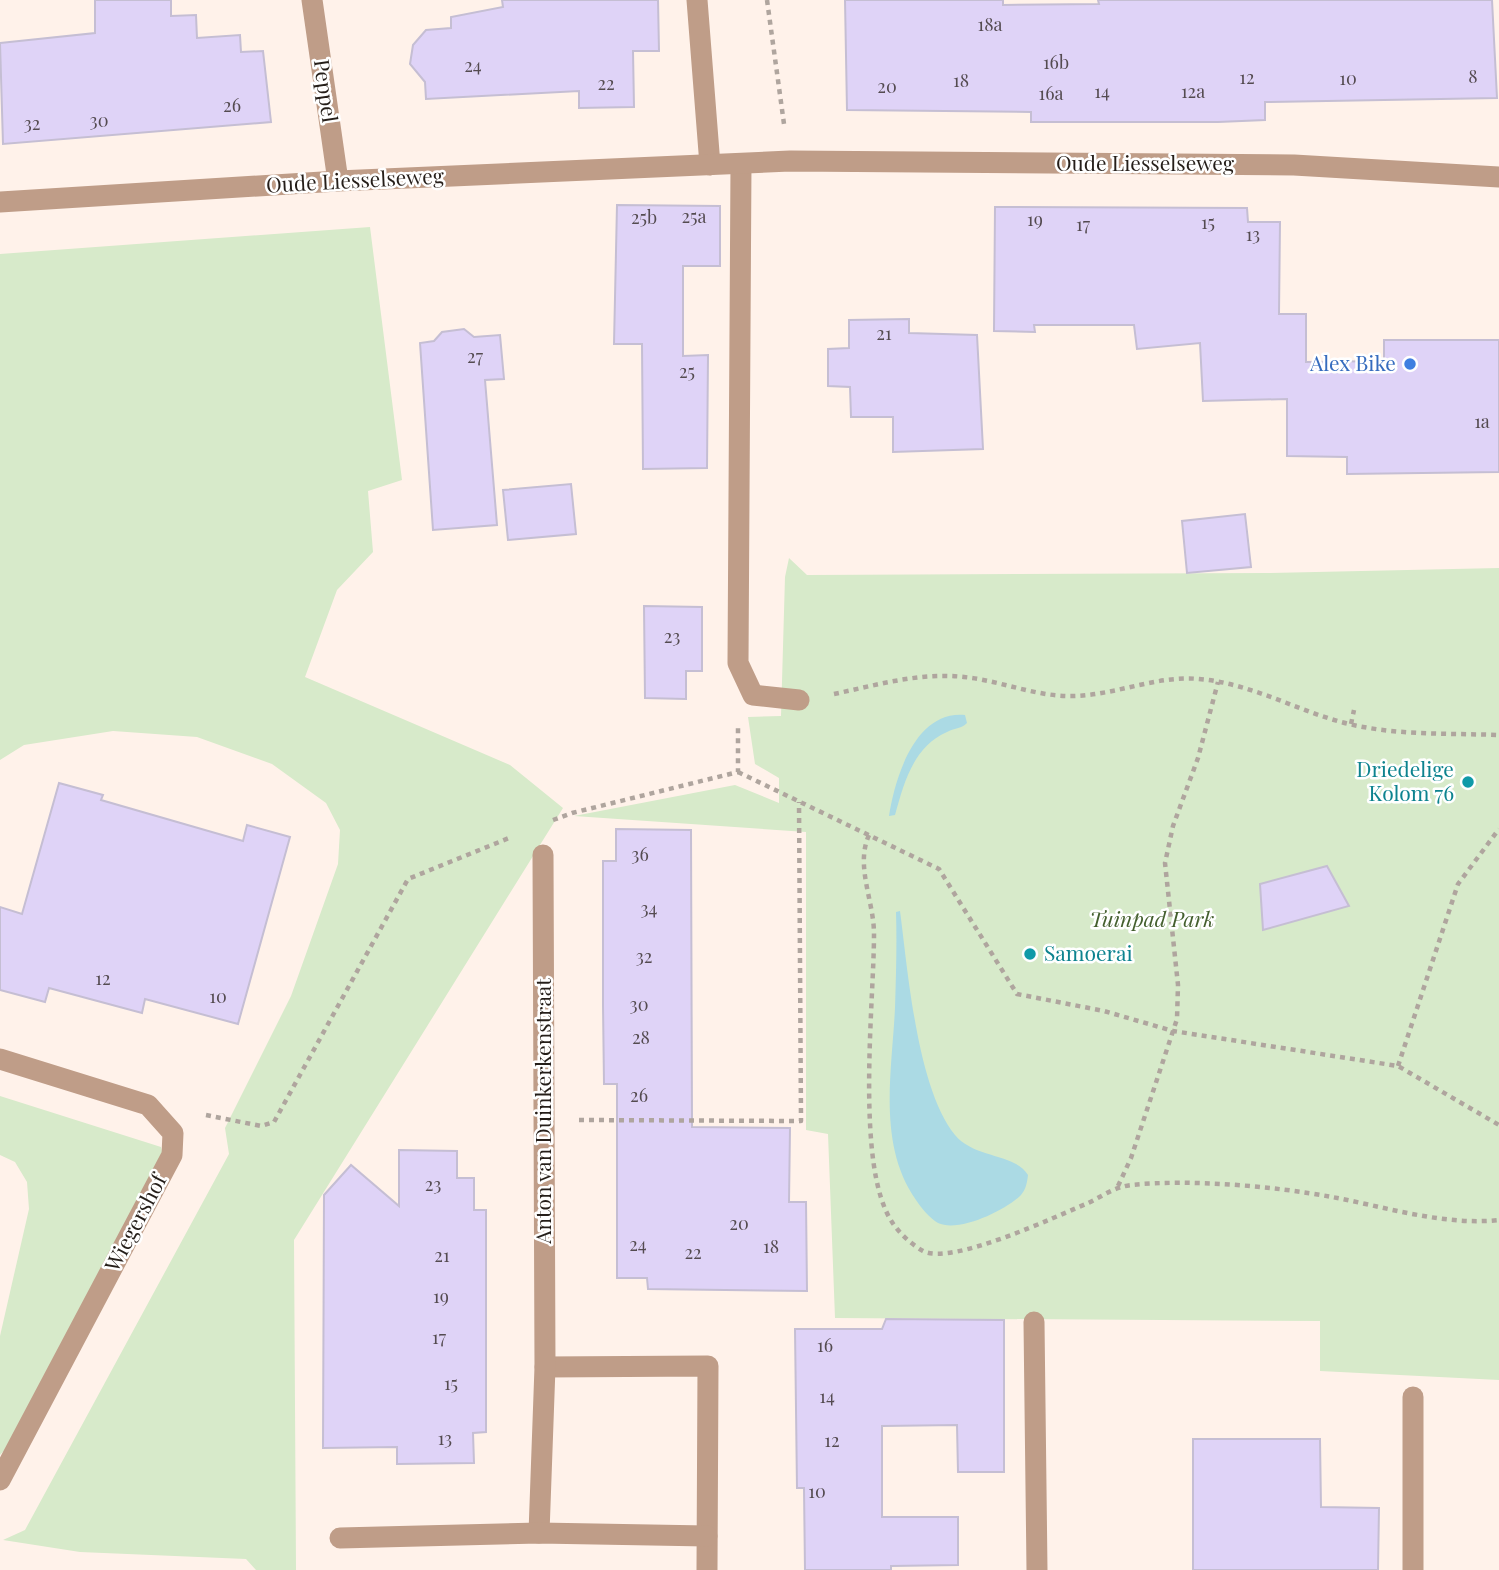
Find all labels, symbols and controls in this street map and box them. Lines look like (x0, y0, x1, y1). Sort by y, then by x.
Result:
house number: 18a (978, 12, 1003, 36)
house number: 16b (1043, 50, 1069, 74)
house number: 24 (464, 53, 482, 77)
street label: Peppel (309, 57, 345, 124)
house number: 8 (1468, 64, 1478, 88)
house number: 12 (1239, 65, 1255, 89)
house number: 10 (1339, 66, 1357, 90)
house number: 18 (953, 68, 969, 92)
house number: 22 (597, 71, 615, 95)
house number: 20 (877, 74, 897, 98)
house number: 14 (1094, 79, 1110, 103)
house number: 12a (1181, 79, 1205, 103)
house number: 16a (1039, 81, 1063, 105)
house number: 26 (223, 93, 241, 117)
house number: 30 (90, 108, 108, 132)
house number: 32 (24, 111, 40, 135)
street label: Oude Liesselseweg (1056, 148, 1234, 176)
street label: Oude Liesselseweg (265, 160, 444, 198)
house number: 25a (681, 204, 707, 228)
house number: 25b (631, 205, 657, 229)
house number: 19 (1027, 207, 1043, 231)
house number: 15 (1201, 210, 1215, 234)
house number: 17 (1076, 212, 1091, 236)
house number: 13 (1246, 222, 1260, 246)
house number: 21 (876, 321, 892, 345)
house number: 27 (467, 344, 484, 368)
place label: Alex Bike (1309, 348, 1396, 376)
marker: Alex Bike (1402, 356, 1418, 372)
house number: 25 (679, 359, 695, 383)
house number: 1a (1474, 409, 1490, 433)
house number: 23 (664, 624, 680, 648)
place label: Driedelige Kolom 76 (1356, 754, 1454, 806)
marker: Driedelige Kolom 76 (1460, 774, 1476, 790)
house number: 36 (631, 842, 649, 866)
house number: 34 (640, 896, 658, 920)
park label: Tuinpad Park (1090, 904, 1215, 932)
place label: Samoerai (1044, 938, 1133, 966)
house number: 32 (636, 944, 652, 968)
marker: Samoerai (1022, 946, 1038, 962)
house number: 12 (95, 966, 111, 990)
street label: Anton van Duinkerkenstraat (528, 978, 556, 1245)
house number: 10 (209, 984, 227, 1008)
house number: 30 (630, 992, 648, 1016)
house number: 28 (632, 1025, 650, 1049)
house number: 26 (630, 1083, 648, 1107)
street label: Wiegershof (96, 1167, 173, 1276)
house number: 23 (425, 1172, 441, 1196)
house number: 20 (729, 1211, 749, 1235)
house number: 24 (629, 1232, 647, 1256)
house number: 18 (763, 1234, 779, 1258)
house number: 22 (684, 1240, 702, 1264)
house number: 21 (434, 1243, 450, 1267)
house number: 19 (433, 1284, 449, 1308)
house number: 17 (432, 1325, 447, 1349)
house number: 16 (817, 1333, 833, 1357)
house number: 15 (444, 1371, 458, 1395)
house number: 14 (819, 1384, 835, 1408)
house number: 13 (438, 1426, 452, 1450)
house number: 12 (824, 1428, 840, 1452)
house number: 10 (808, 1479, 826, 1503)

